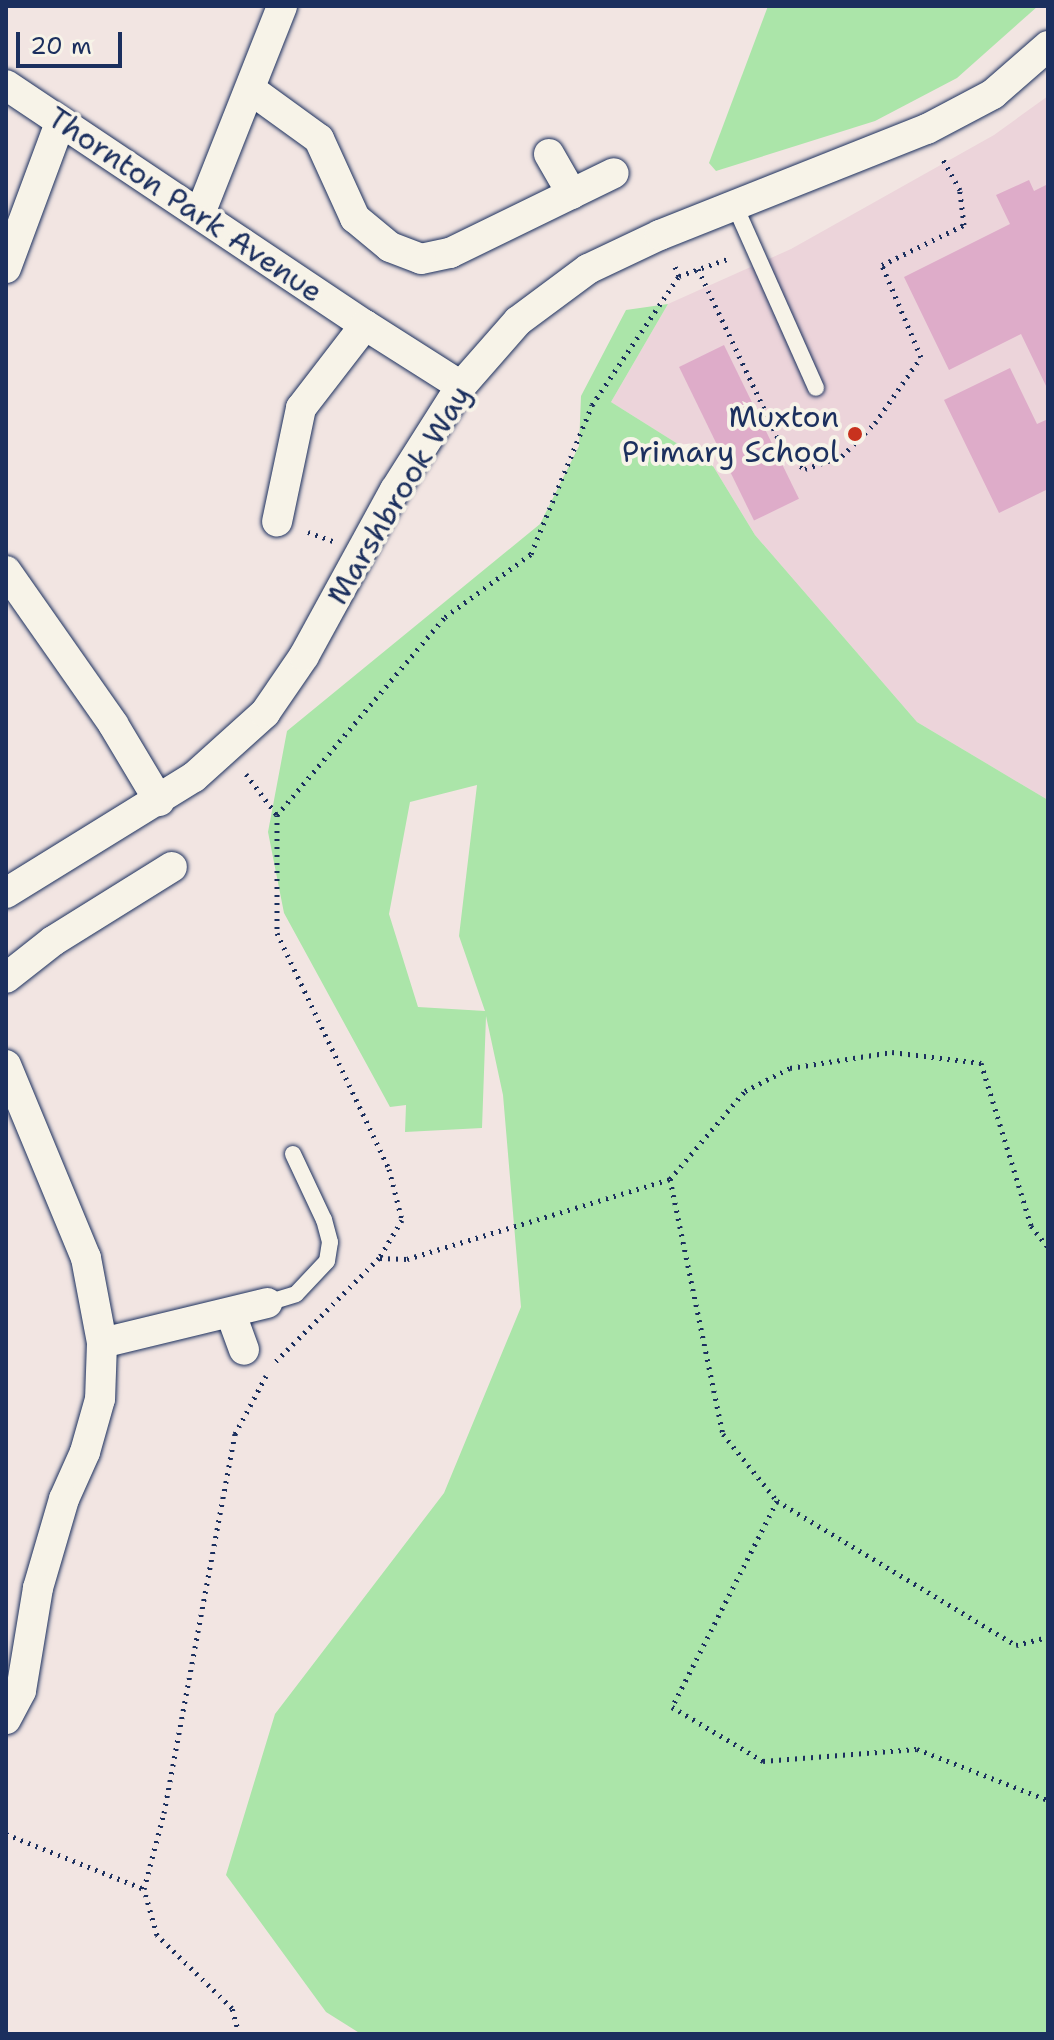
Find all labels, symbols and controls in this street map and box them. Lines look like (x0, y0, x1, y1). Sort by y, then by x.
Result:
scale bar (20, 16, 126, 66)
text: 20 m (30, 30, 92, 62)
street label: Thornton Park Avenue (41, 100, 329, 310)
street label: Marshbrook Way (319, 379, 479, 611)
place label: Muxton Primary School (622, 399, 839, 470)
marker: Muxton Primary School (846, 425, 864, 443)

